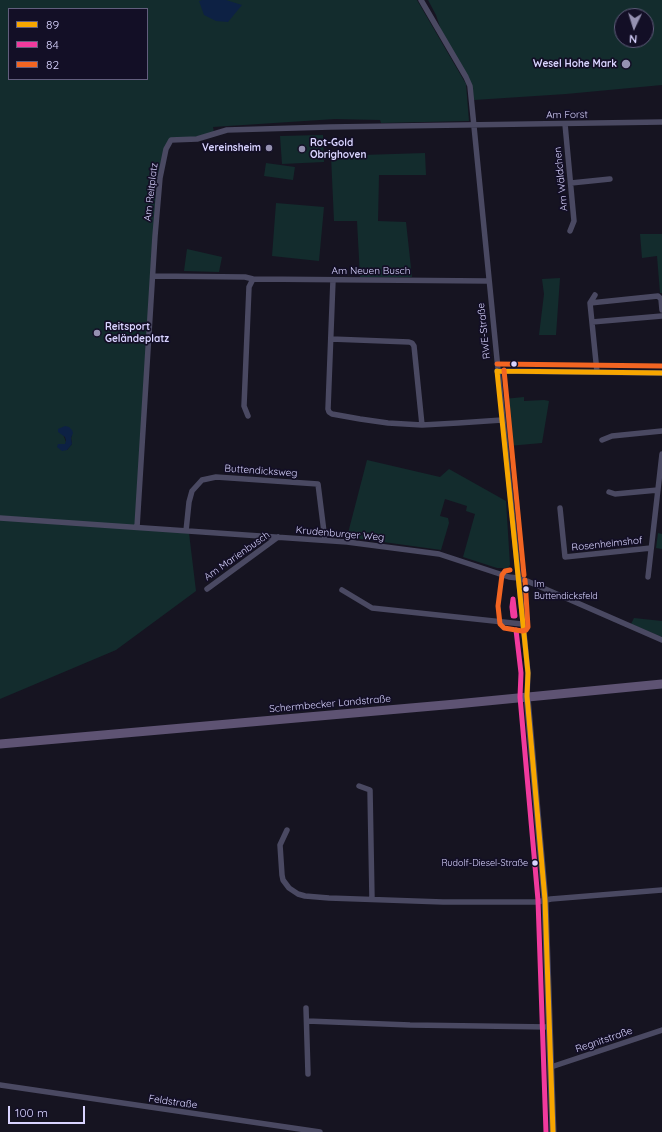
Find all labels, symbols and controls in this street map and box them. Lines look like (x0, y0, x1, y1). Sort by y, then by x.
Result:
legend (8, 8, 148, 80)
north arrow (614, 8, 654, 48)
text: 89 (46, 17, 59, 32)
text: N (629, 32, 638, 46)
text: 84 (46, 37, 59, 52)
text: 82 (46, 57, 59, 72)
place label: Wesel Hohe Mark (533, 58, 617, 70)
marker: Wesel Hohe Mark (620, 58, 632, 70)
street label: Am Forst (546, 109, 588, 121)
place label: Rot-Gold Obrighoven (310, 137, 366, 160)
place label: Vereinsheim (202, 142, 261, 154)
marker: Vereinsheim (264, 143, 274, 153)
marker: Rot-Gold Obrighoven (297, 144, 307, 154)
street label: Am Wäldchen (552, 146, 570, 212)
street label: Am Reitplatz (141, 162, 161, 222)
street label: Am Neuen Busch (332, 265, 410, 277)
street label: RWE-Straße (475, 302, 493, 360)
place label: Reitsport Geländeplatz (105, 321, 169, 344)
marker: Reitsport Geländeplatz (92, 328, 102, 338)
unlabelled marker (509, 359, 519, 369)
street label: Buttendicksweg (224, 462, 298, 480)
street label: Krudenburger Weg (295, 524, 385, 544)
street label: Am Marienbusch (202, 529, 272, 583)
street label: Rosenheimshof (571, 534, 643, 554)
place label: Im Buttendicksfeld (534, 579, 598, 600)
marker: Im Buttendicksfeld (521, 584, 531, 594)
street label: Schermbecker Landstraße (269, 693, 391, 715)
place label: Rudolf-Diesel-Straße (441, 858, 528, 868)
marker: Rudolf-Diesel-Straße (530, 858, 540, 868)
street label: Regnitstraße (574, 1025, 634, 1055)
street label: Feldstraße (148, 1093, 198, 1111)
scale bar (10, 1098, 87, 1124)
text: 100 m (15, 1105, 48, 1120)

